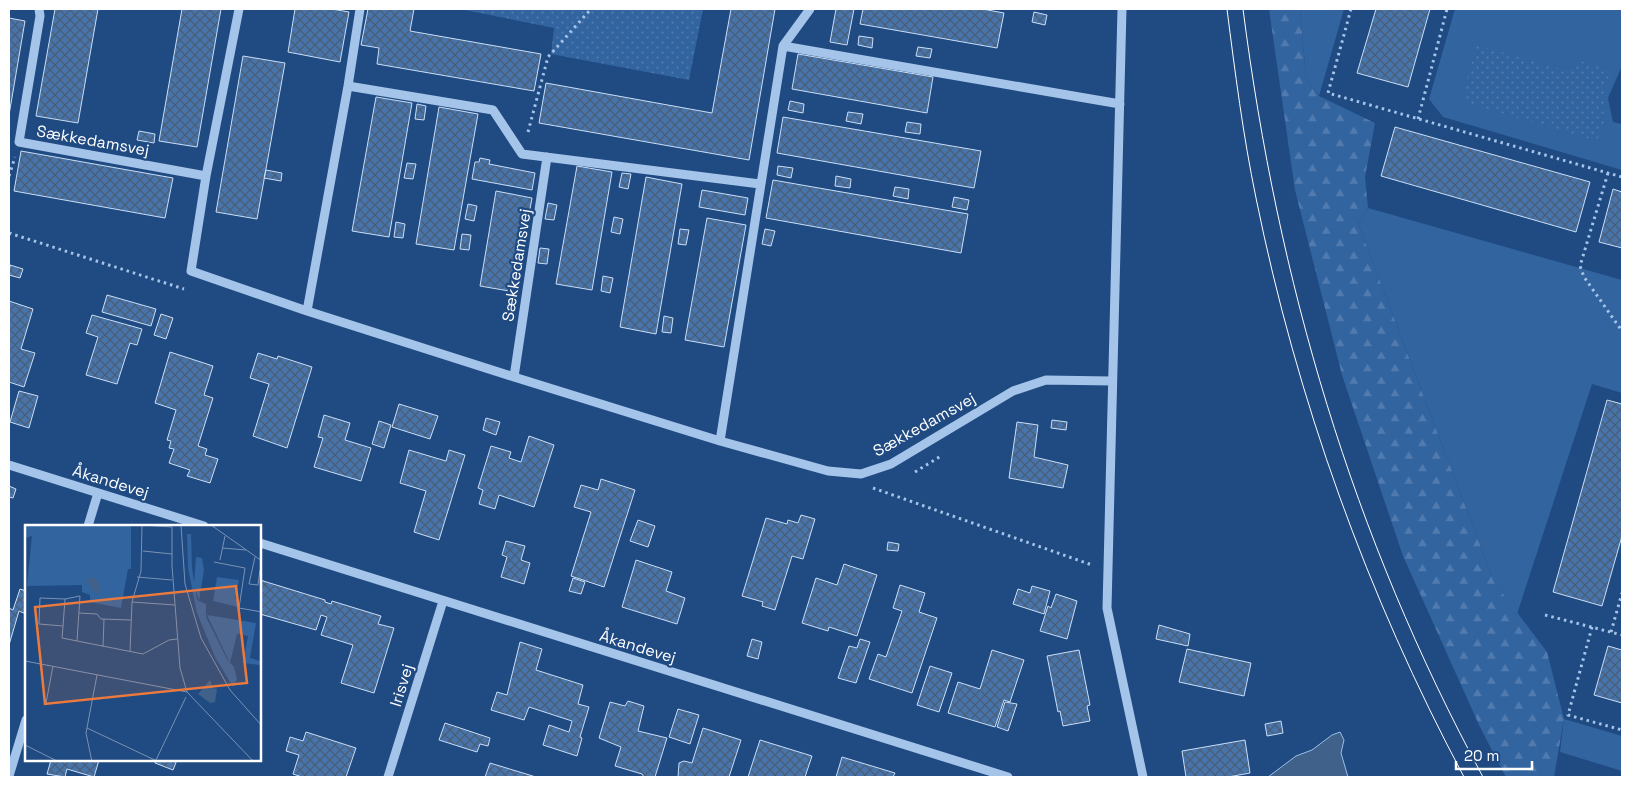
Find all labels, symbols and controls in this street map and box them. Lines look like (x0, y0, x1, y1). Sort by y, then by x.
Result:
street label: Sækkedamsvej (35, 120, 151, 161)
street label: Sækkedamsvej (497, 207, 536, 323)
street label: Sækkedamsvej (869, 388, 979, 461)
street label: Åkandevej (70, 460, 152, 503)
inset map (25, 525, 261, 761)
street label: Åkandevej (597, 625, 679, 668)
street label: Irisvej (385, 661, 418, 709)
scale bar (1456, 738, 1532, 770)
text: 20 m (1464, 746, 1499, 765)

